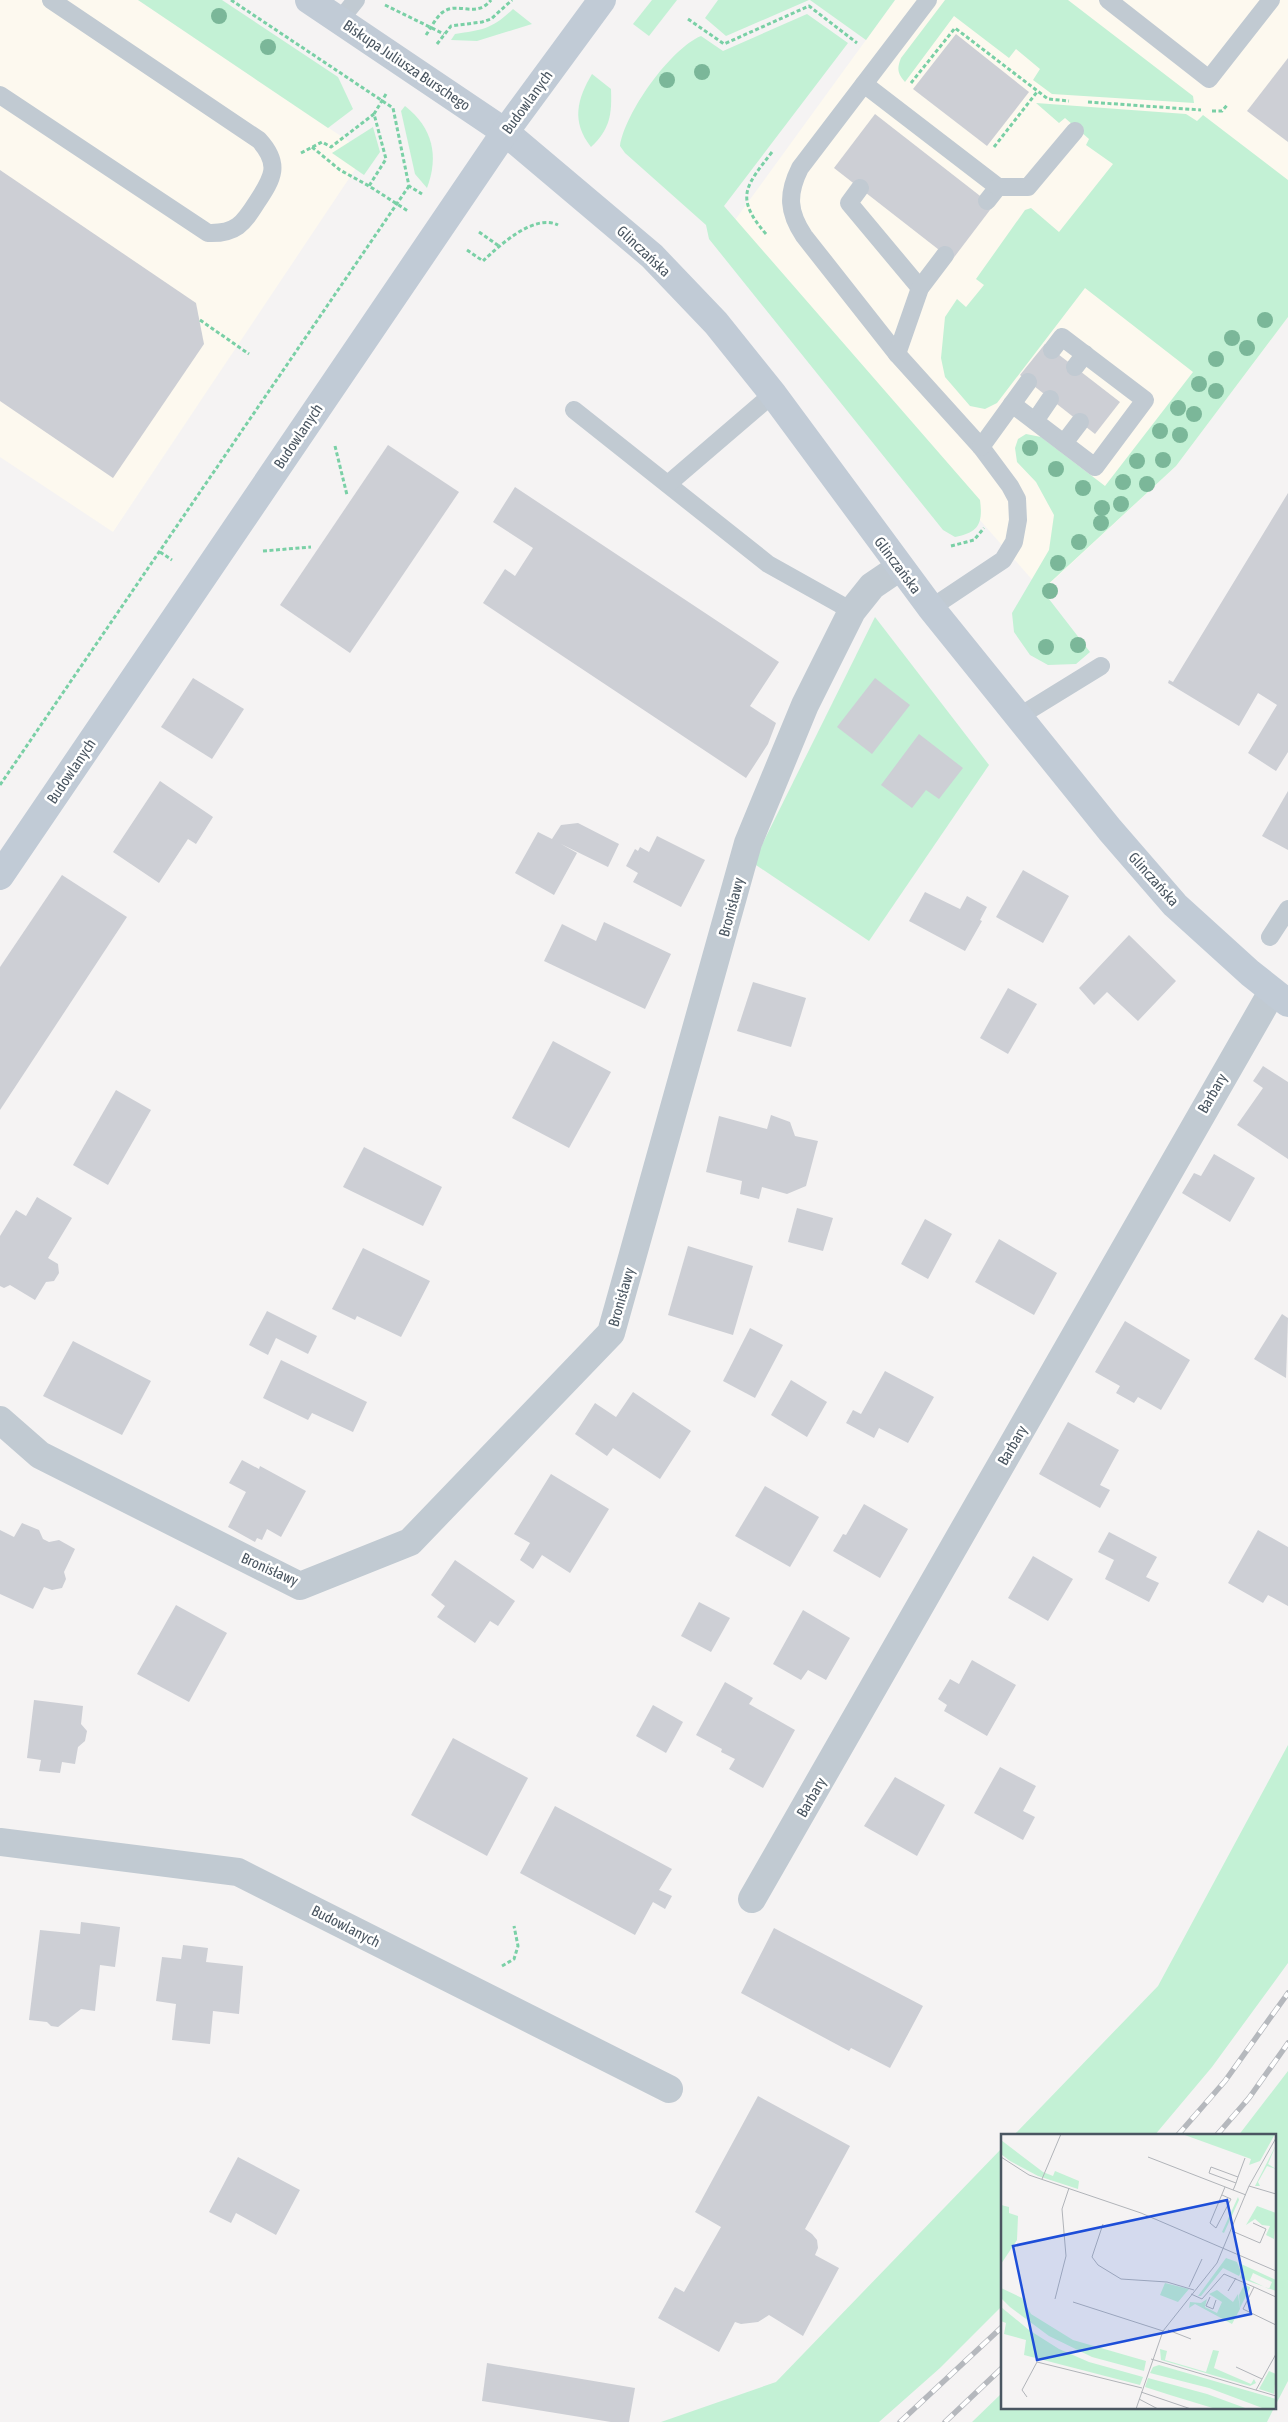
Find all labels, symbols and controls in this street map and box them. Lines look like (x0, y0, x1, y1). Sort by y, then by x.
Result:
street label: Biskupa Juliusza Burschego (340, 16, 474, 114)
street label: Budowlanych (498, 67, 556, 137)
street label: Glinczańska (614, 222, 674, 280)
street label: Budowlanych (270, 400, 326, 472)
street label: Glinczańska (871, 533, 925, 597)
street label: Budowlanych (43, 735, 99, 807)
street label: Glinczańska (1125, 849, 1183, 909)
street label: Bronisławy (715, 875, 747, 939)
street label: Barbary (1194, 1070, 1230, 1116)
street label: Bronisławy (604, 1265, 638, 1329)
street label: Barbary (994, 1422, 1030, 1468)
street label: Bronisławy (239, 1549, 301, 1589)
street label: Barbary (793, 1774, 829, 1820)
street label: Budowlanych (309, 1902, 383, 1950)
inset map (1001, 2134, 1276, 2410)

